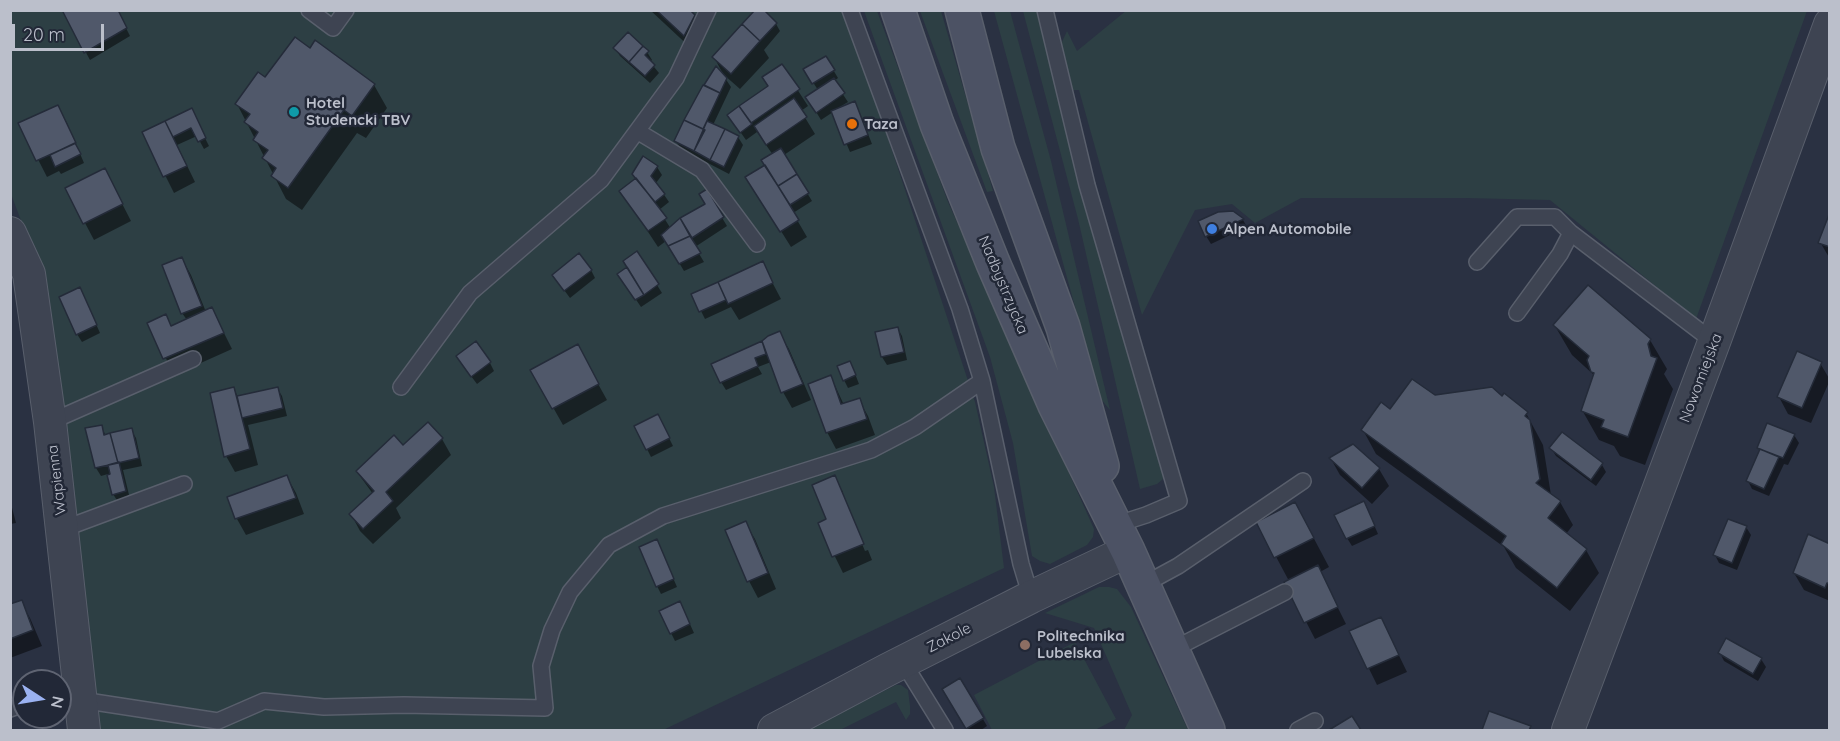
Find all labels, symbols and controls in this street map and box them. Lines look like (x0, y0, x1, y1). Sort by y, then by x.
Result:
scale bar (15, 12, 106, 50)
text: 20 m (23, 23, 65, 46)
place label: Hotel Studencki TBV (306, 94, 410, 129)
marker: Hotel Studencki TBV (287, 105, 301, 119)
place label: Taza (864, 115, 898, 133)
marker: Taza (845, 117, 859, 131)
place label: Alpen Automobile (1224, 220, 1352, 238)
marker: Alpen Automobile (1205, 222, 1219, 236)
street label: Nadbystrzycka (974, 233, 1032, 337)
street label: Nowomiejska (1676, 331, 1726, 425)
street label: Wapienna (44, 444, 70, 516)
street label: Zakole (924, 619, 974, 657)
place label: Politechnika Lubelska (1037, 627, 1125, 662)
marker: Politechnika Lubelska (1018, 638, 1032, 652)
north arrow (12, 669, 72, 729)
text: N (47, 694, 69, 710)

